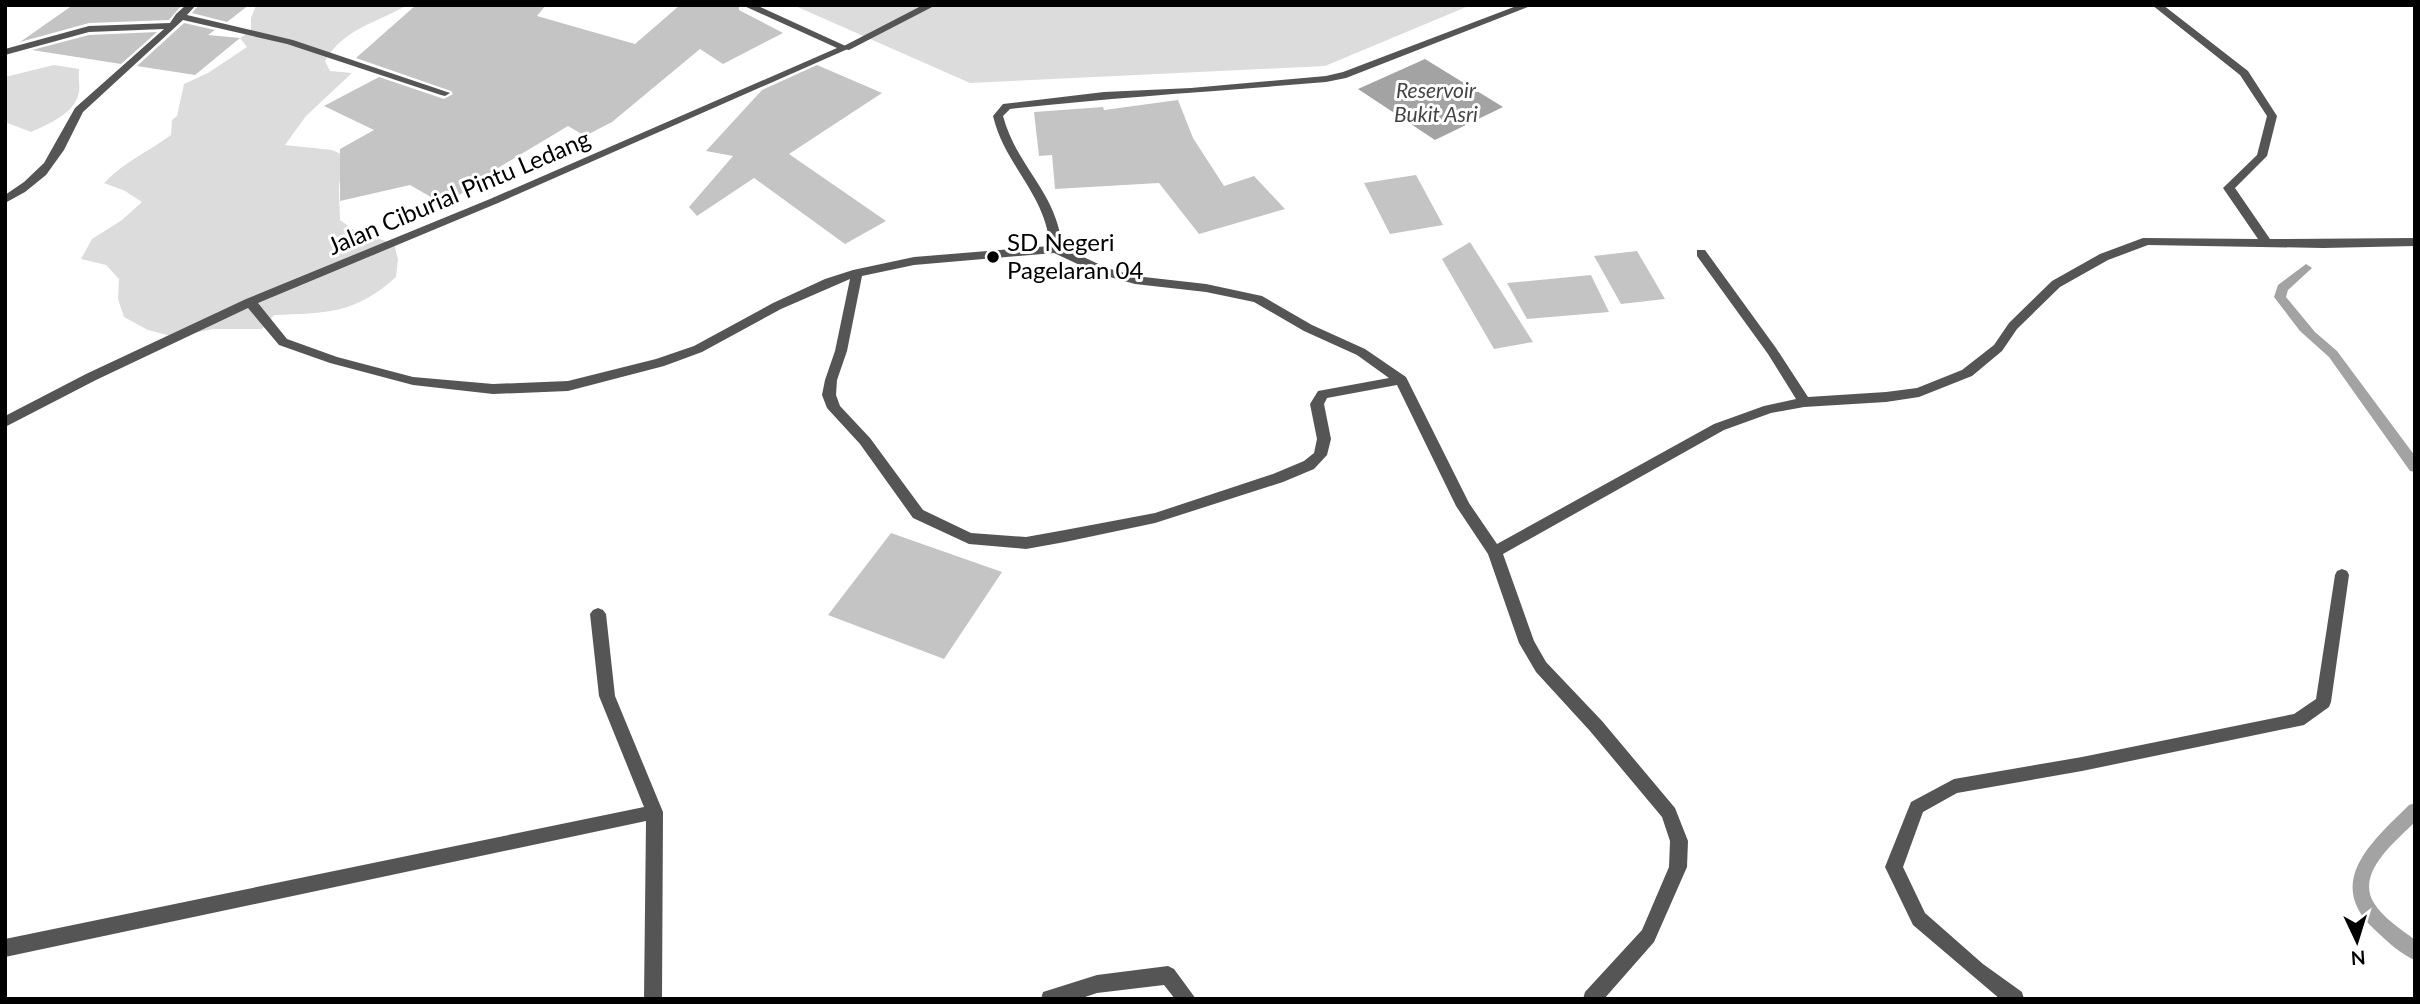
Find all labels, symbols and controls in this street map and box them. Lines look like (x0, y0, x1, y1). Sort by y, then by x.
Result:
water label: Reservoir Bukit Asri (1394, 77, 1478, 126)
street label: Jalan Ciburial Pintu Ledang (323, 123, 594, 260)
place label: SD Negeri Pagelaran 04 (1007, 227, 1143, 284)
marker: SD Negeri Pagelaran 04 (985, 249, 1001, 265)
north arrow (2322, 906, 2392, 976)
text: N (2350, 946, 2366, 970)

